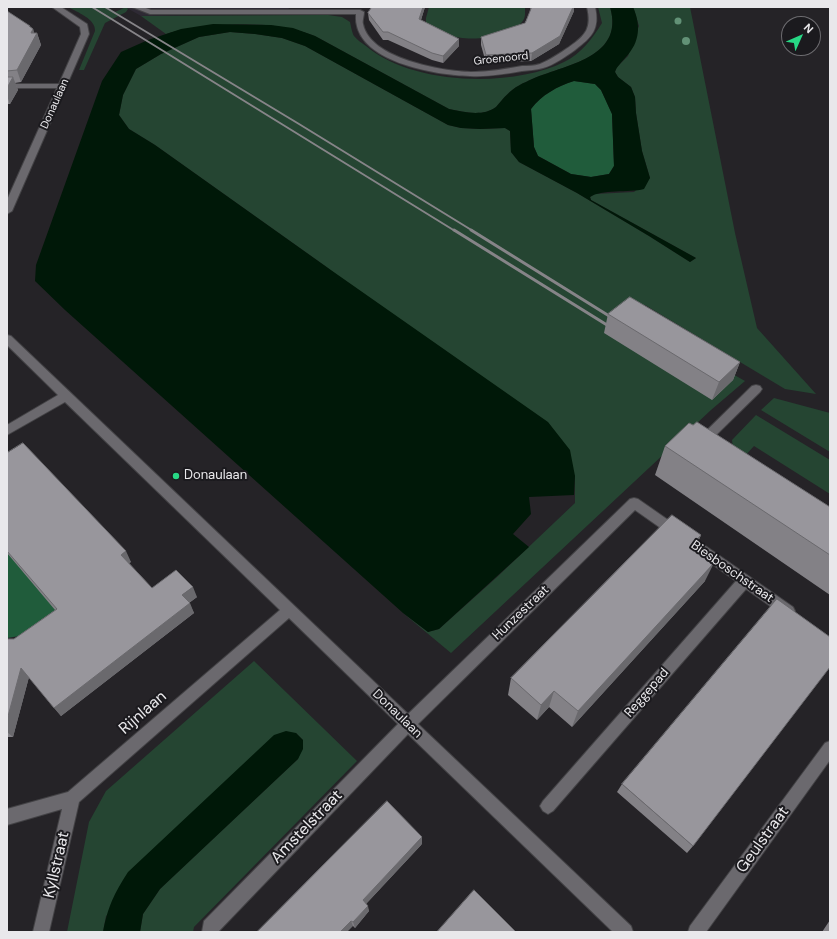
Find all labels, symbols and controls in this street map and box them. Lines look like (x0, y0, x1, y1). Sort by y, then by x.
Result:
north arrow (781, 16, 821, 56)
text: N (801, 20, 817, 36)
street label: Groenoord (473, 50, 529, 68)
street label: Donaulaan (38, 77, 72, 131)
place label: Donaulaan (184, 468, 247, 484)
marker: Donaulaan (171, 471, 181, 481)
street label: Biesboschstraat (688, 538, 776, 606)
street label: Hunzestraat (490, 582, 552, 644)
street label: Reggepad (622, 665, 672, 721)
street label: Donaulaan (369, 686, 425, 742)
street label: Rijnlaan (115, 687, 171, 739)
street label: Amstelstraat (267, 786, 347, 868)
street label: Geulstraat (733, 803, 793, 877)
street label: Kyllstraat (40, 830, 74, 900)

